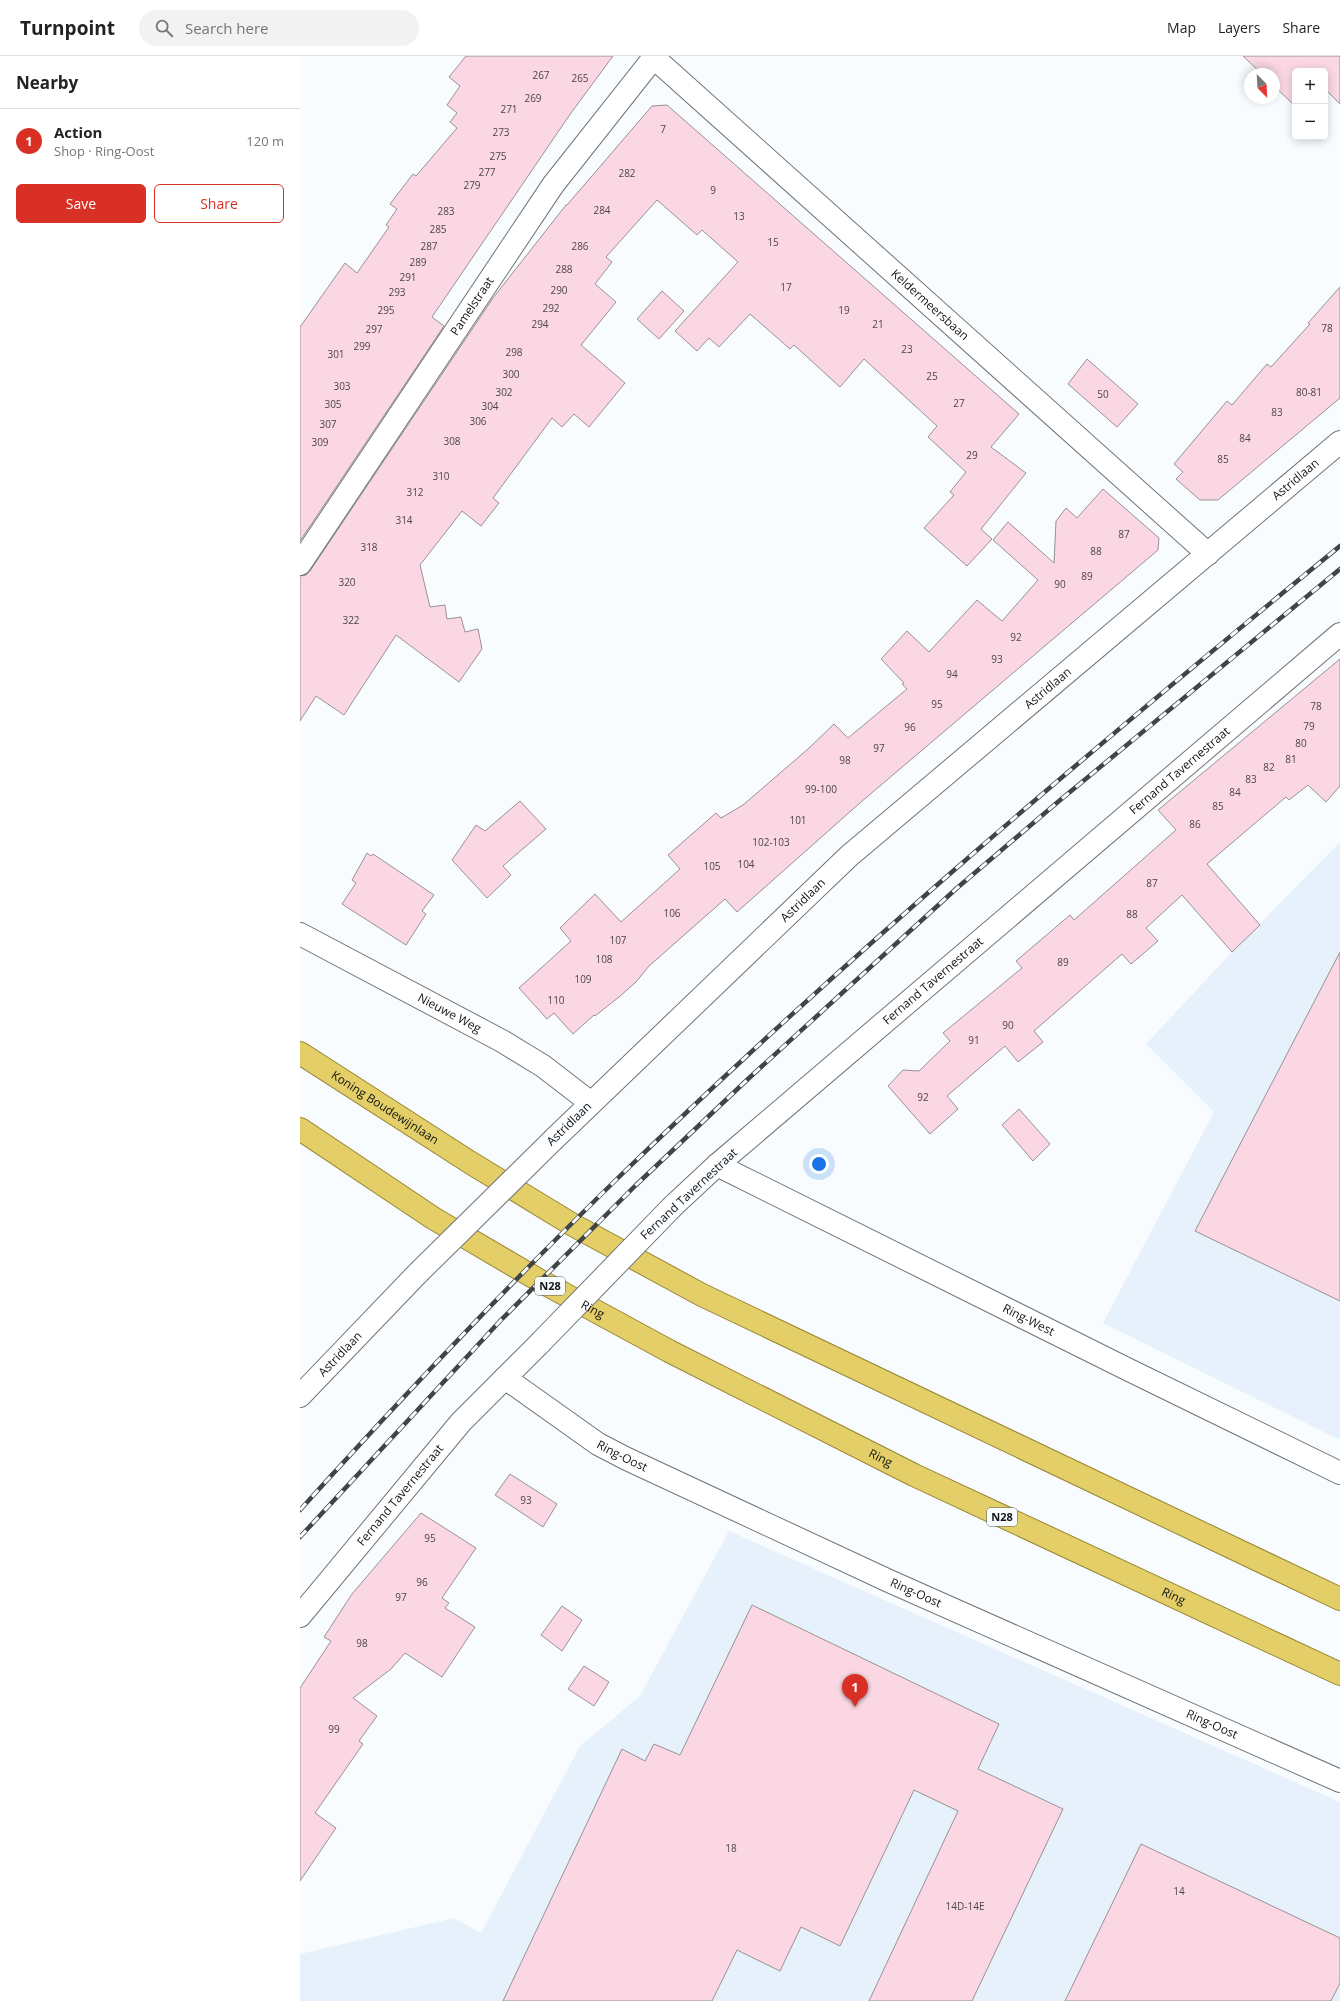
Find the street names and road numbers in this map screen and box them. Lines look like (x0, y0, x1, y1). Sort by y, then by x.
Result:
street label: Keldermeersbaan (887, 265, 973, 344)
street label: Pamelstraat (446, 273, 497, 339)
street label: Astridlaan (1268, 454, 1322, 504)
street label: Astridlaan (1020, 663, 1075, 713)
street label: Fernand Tavernestraat (1125, 723, 1233, 818)
street label: Astridlaan (776, 874, 829, 926)
street label: Fernand Tavernestraat (879, 933, 987, 1028)
street label: Nieuwe Weg (415, 989, 485, 1037)
street label: Koning Boudewijnlaan (328, 1066, 442, 1148)
street label: Astridlaan (542, 1098, 595, 1149)
street label: Fernand Tavernestraat (636, 1144, 741, 1243)
road number: N28 (535, 1277, 565, 1295)
street label: Ring (578, 1296, 608, 1323)
street label: Ring-West (1000, 1299, 1058, 1340)
street label: Astridlaan (314, 1327, 366, 1380)
street label: Ring-Oost (594, 1436, 650, 1475)
street label: Fernand Tavernestraat (353, 1440, 447, 1549)
street label: Ring (866, 1445, 896, 1471)
road number: N28 (987, 1508, 1017, 1526)
street label: Ring-Oost (888, 1574, 944, 1611)
street label: Ring (1159, 1583, 1189, 1609)
street label: Ring-Oost (1184, 1705, 1241, 1743)

